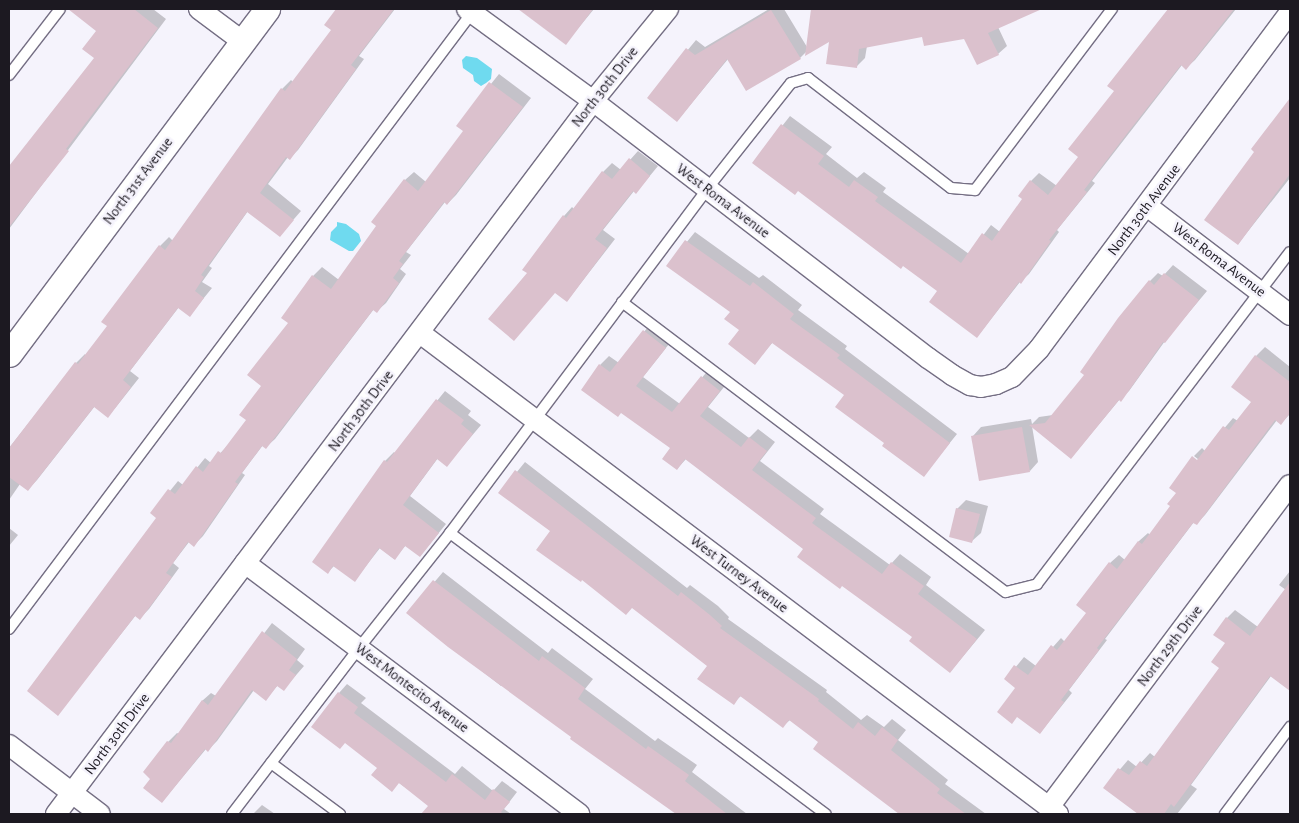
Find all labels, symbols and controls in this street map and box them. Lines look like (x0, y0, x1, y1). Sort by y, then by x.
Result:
street label: North 30th Drive (568, 43, 642, 131)
street label: North 31st Avenue (99, 134, 177, 228)
street label: West Roma Avenue (673, 160, 773, 242)
street label: North 30th Avenue (1104, 161, 1184, 259)
street label: West Roma Avenue (1169, 219, 1269, 301)
street label: North 30th Drive (324, 367, 398, 455)
street label: West Turney Avenue (686, 531, 792, 617)
street label: North 29th Drive (1134, 602, 1206, 690)
street label: West Montecito Avenue (351, 639, 473, 737)
street label: North 30th Drive (80, 690, 154, 778)

